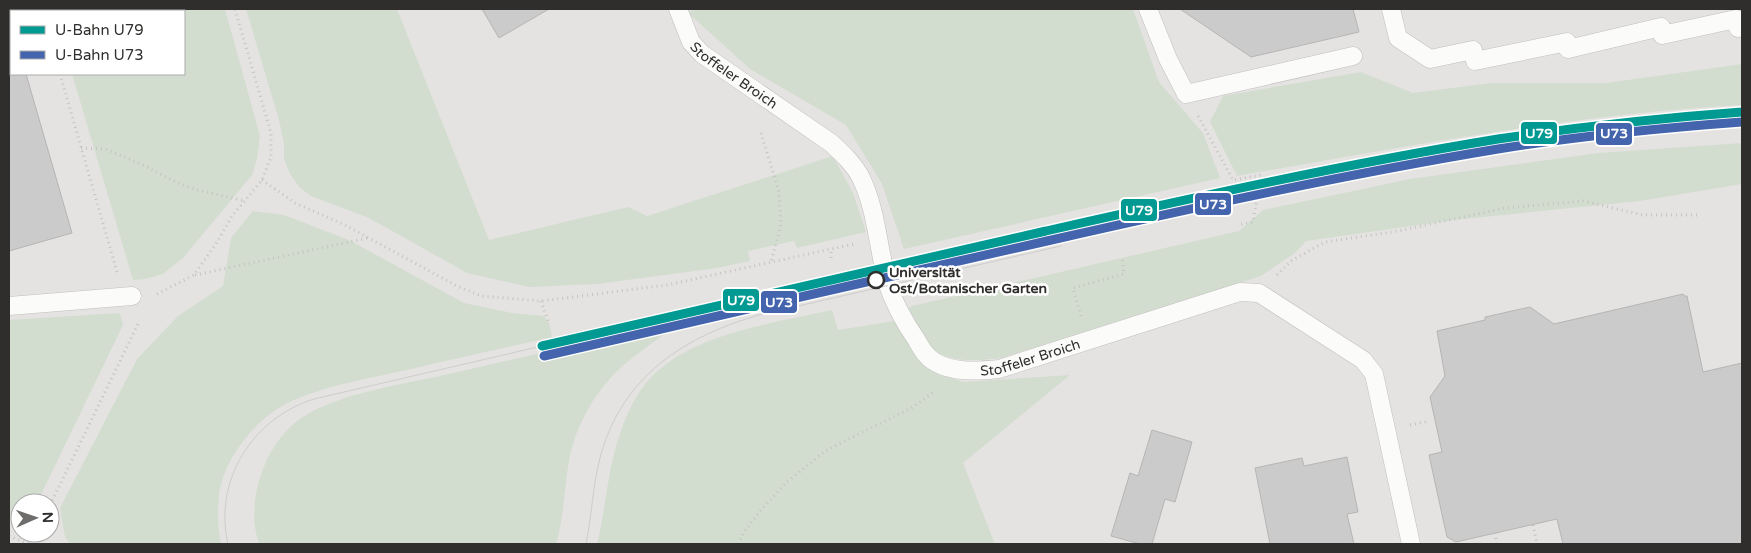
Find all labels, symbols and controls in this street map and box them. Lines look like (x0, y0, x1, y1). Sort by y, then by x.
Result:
legend (10, 10, 185, 75)
text: U-Bahn U79 (55, 21, 144, 39)
street label: Stoffeler Broich (687, 38, 781, 112)
text: U-Bahn U73 (55, 46, 144, 64)
line badge: U79 (1520, 121, 1558, 145)
line badge: U73 (1595, 122, 1633, 146)
text: U79 (1525, 125, 1553, 142)
text: U73 (1600, 125, 1628, 142)
line badge: U73 (1194, 192, 1232, 216)
text: U73 (1199, 196, 1227, 213)
line badge: U79 (1120, 198, 1158, 222)
text: U79 (1125, 202, 1153, 219)
place label: Universität Ost/Botanischer Garten (889, 264, 1047, 297)
marker: Universität Ost/Botanischer Garten (867, 271, 885, 289)
line badge: U79 (722, 288, 760, 312)
line badge: U73 (760, 290, 798, 314)
text: U79 (727, 292, 755, 309)
text: U73 (765, 294, 793, 311)
street label: Stoffeler Broich (980, 335, 1082, 379)
north arrow (10, 493, 60, 543)
text: N (39, 512, 56, 523)

